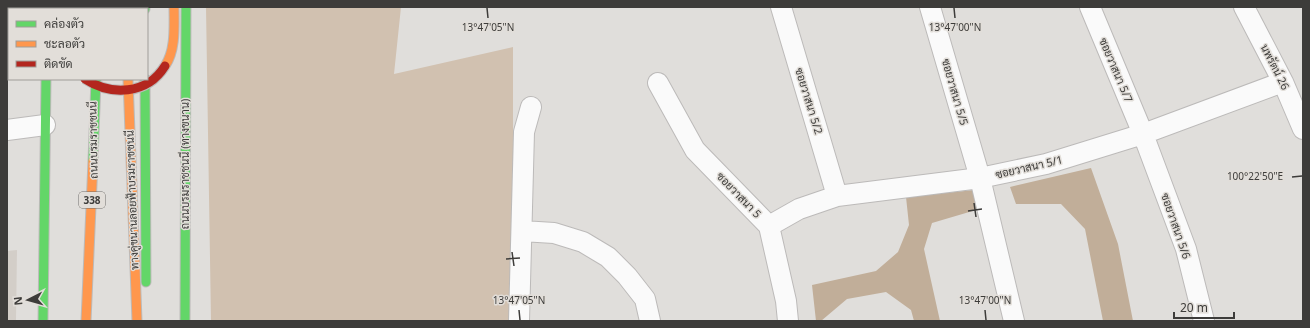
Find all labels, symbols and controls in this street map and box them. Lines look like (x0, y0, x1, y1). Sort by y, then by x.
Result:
legend (8, 8, 148, 80)
text: คล่องตัว (44, 15, 84, 32)
text: 13°47'05"N (462, 20, 514, 34)
text: 13°47'00"N (929, 20, 981, 34)
text: ชะลอตัว (44, 35, 85, 52)
street label: ซอยวาสนา 5/7 (1096, 35, 1137, 104)
street label: นพรัตน์ 26 (1258, 41, 1293, 92)
text: ติดขัด (44, 55, 73, 72)
street label: ซอยวาสนา 5/5 (939, 57, 972, 127)
street label: ซอยวาสนา 5/2 (792, 66, 827, 136)
street label: ถนนบรมราชชนนี (ทางขนาน) (177, 99, 192, 229)
street label: ถนนบรมราชชนนี (84, 101, 101, 179)
street label: ทางคู่ขนานลอยฟ้าบรมราชชนนี (122, 130, 142, 270)
street label: ซอยวาสนา 5/1 (994, 151, 1064, 182)
street label: ซอยวาสนา 5 (714, 168, 765, 221)
text: 100°22'50"E (1227, 169, 1283, 183)
street label: ซอยวาสนา 5/6 (1158, 191, 1195, 261)
road number: 338 (79, 192, 105, 208)
north arrow (8, 280, 48, 320)
text: 13°47'05"N (493, 293, 545, 307)
text: 13°47'00"N (959, 293, 1011, 307)
scale bar (1174, 294, 1234, 320)
text: N (10, 296, 25, 306)
text: 20 m (1180, 299, 1208, 316)

